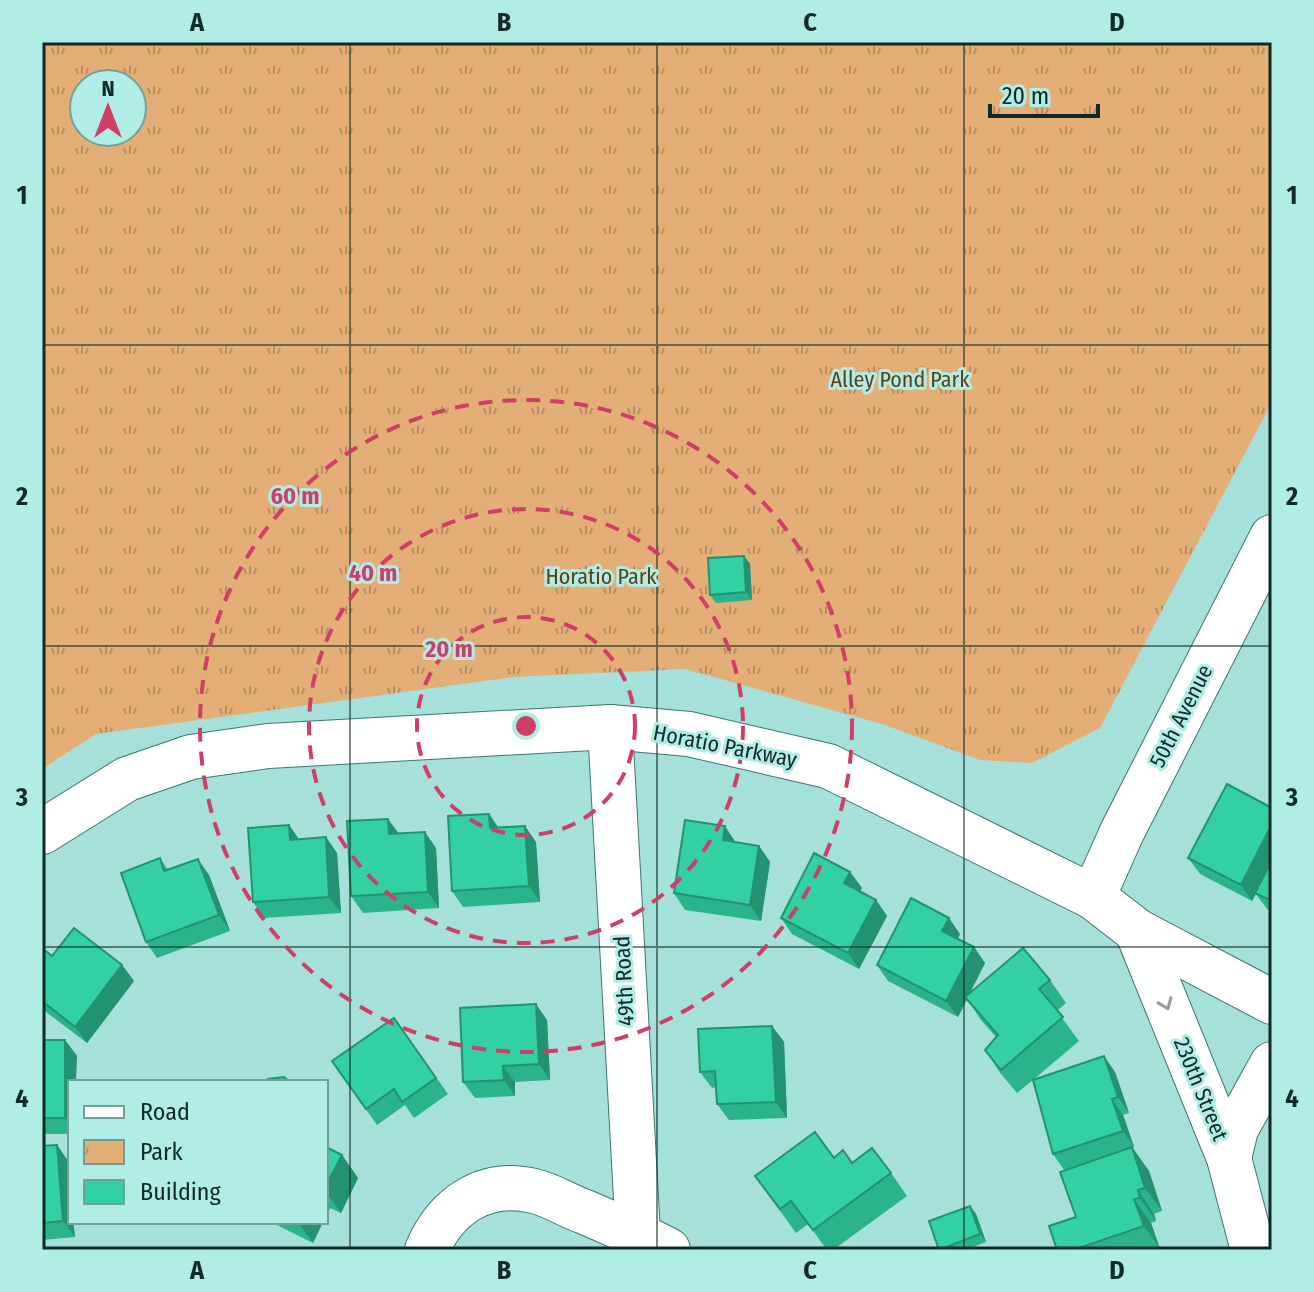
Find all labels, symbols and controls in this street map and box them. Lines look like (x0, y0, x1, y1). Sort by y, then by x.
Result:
text: A (189, 7, 205, 38)
text: B (497, 7, 512, 38)
text: C (803, 7, 817, 38)
text: D (1109, 7, 1125, 38)
north arrow (68, 68, 148, 148)
scale bar (990, 68, 1098, 118)
text: N (101, 75, 115, 102)
text: 20 m (1002, 82, 1049, 110)
text: 1 (17, 180, 28, 211)
text: 1 (1287, 180, 1298, 211)
park label: Alley Pond Park (831, 366, 970, 393)
text: 2 (15, 481, 28, 512)
text: 2 (1285, 481, 1298, 512)
text: 60 m (271, 482, 319, 510)
text: 40 m (349, 559, 397, 587)
park label: Horatio Park (545, 563, 657, 590)
text: 20 m (424, 635, 473, 663)
street label: 50th Avenue (1144, 660, 1218, 772)
centre of rings (512, 712, 540, 740)
street label: Horatio Parkway (651, 719, 799, 773)
text: 3 (15, 782, 28, 813)
text: 3 (1285, 782, 1298, 813)
street label: 49th Road (608, 935, 640, 1027)
one-way arrow (1157, 996, 1173, 1010)
street label: 230th Street (1168, 1033, 1234, 1145)
legend (68, 1080, 328, 1224)
text: 4 (15, 1083, 29, 1114)
text: 4 (1285, 1083, 1299, 1114)
text: Road (140, 1098, 190, 1126)
text: Park (140, 1138, 183, 1166)
text: Building (140, 1178, 222, 1206)
text: A (189, 1255, 205, 1286)
text: B (497, 1255, 512, 1286)
text: C (803, 1255, 817, 1286)
text: D (1109, 1255, 1125, 1286)

